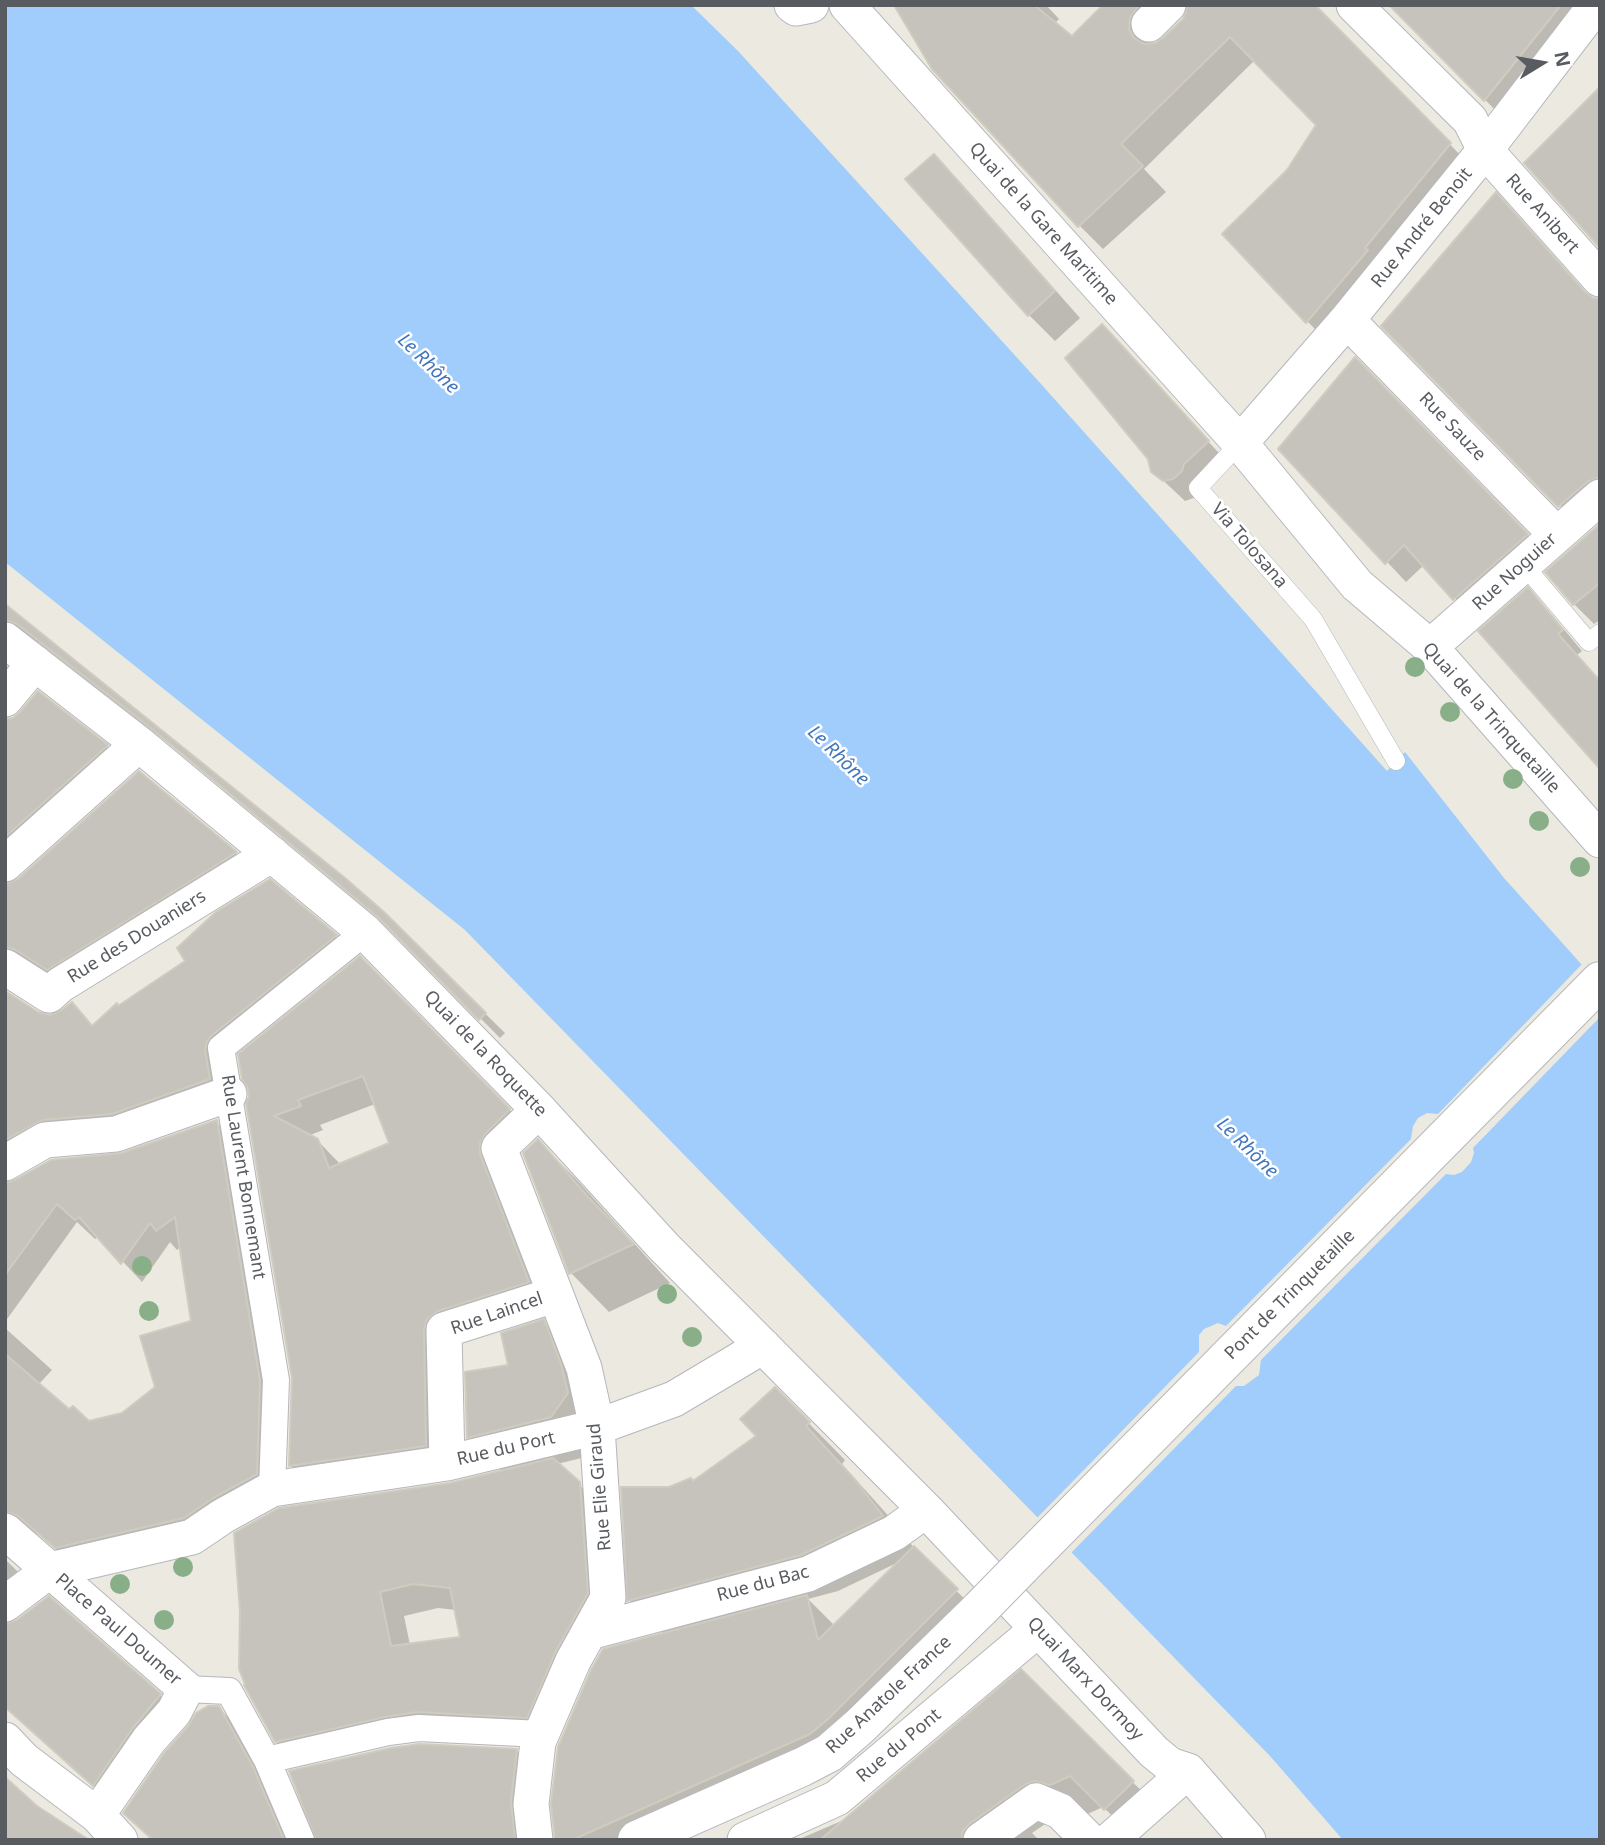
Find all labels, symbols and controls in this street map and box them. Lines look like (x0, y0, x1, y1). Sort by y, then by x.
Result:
north arrow (1507, 28, 1577, 98)
text: N (1548, 49, 1577, 69)
street label: Quai de la Gare Maritime (964, 138, 1122, 310)
street label: Rue André Benoit (1367, 164, 1477, 292)
street label: Rue Anibert (1501, 170, 1583, 258)
water label: Le Rhône (393, 329, 463, 399)
street label: Rue Sauze (1414, 388, 1490, 466)
street label: Via Tolosana (1206, 499, 1292, 593)
street label: Rue Noguier (1468, 528, 1562, 616)
street label: Quai de la Trinquetaille (1418, 638, 1564, 798)
water label: Le Rhône (803, 721, 873, 791)
street label: Rue des Douaniers (64, 886, 210, 988)
street label: Quai de la Roquette (419, 986, 551, 1122)
street label: Rue Laurent Bonnemant (216, 1073, 270, 1281)
water label: Le Rhône (1212, 1113, 1282, 1183)
street label: Pont de Trinquetaille (1220, 1225, 1360, 1365)
street label: Rue Laincel (448, 1288, 546, 1340)
street label: Rue Elie Giraud (584, 1422, 616, 1552)
street label: Rue du Port (455, 1427, 557, 1471)
street label: Rue du Bac (715, 1561, 811, 1607)
street label: Place Paul Doumer (50, 1569, 186, 1691)
street label: Quai Marx Dormoy (1022, 1613, 1148, 1745)
street label: Rue Anatole France (822, 1631, 956, 1759)
street label: Rue du Pont (852, 1704, 946, 1788)

